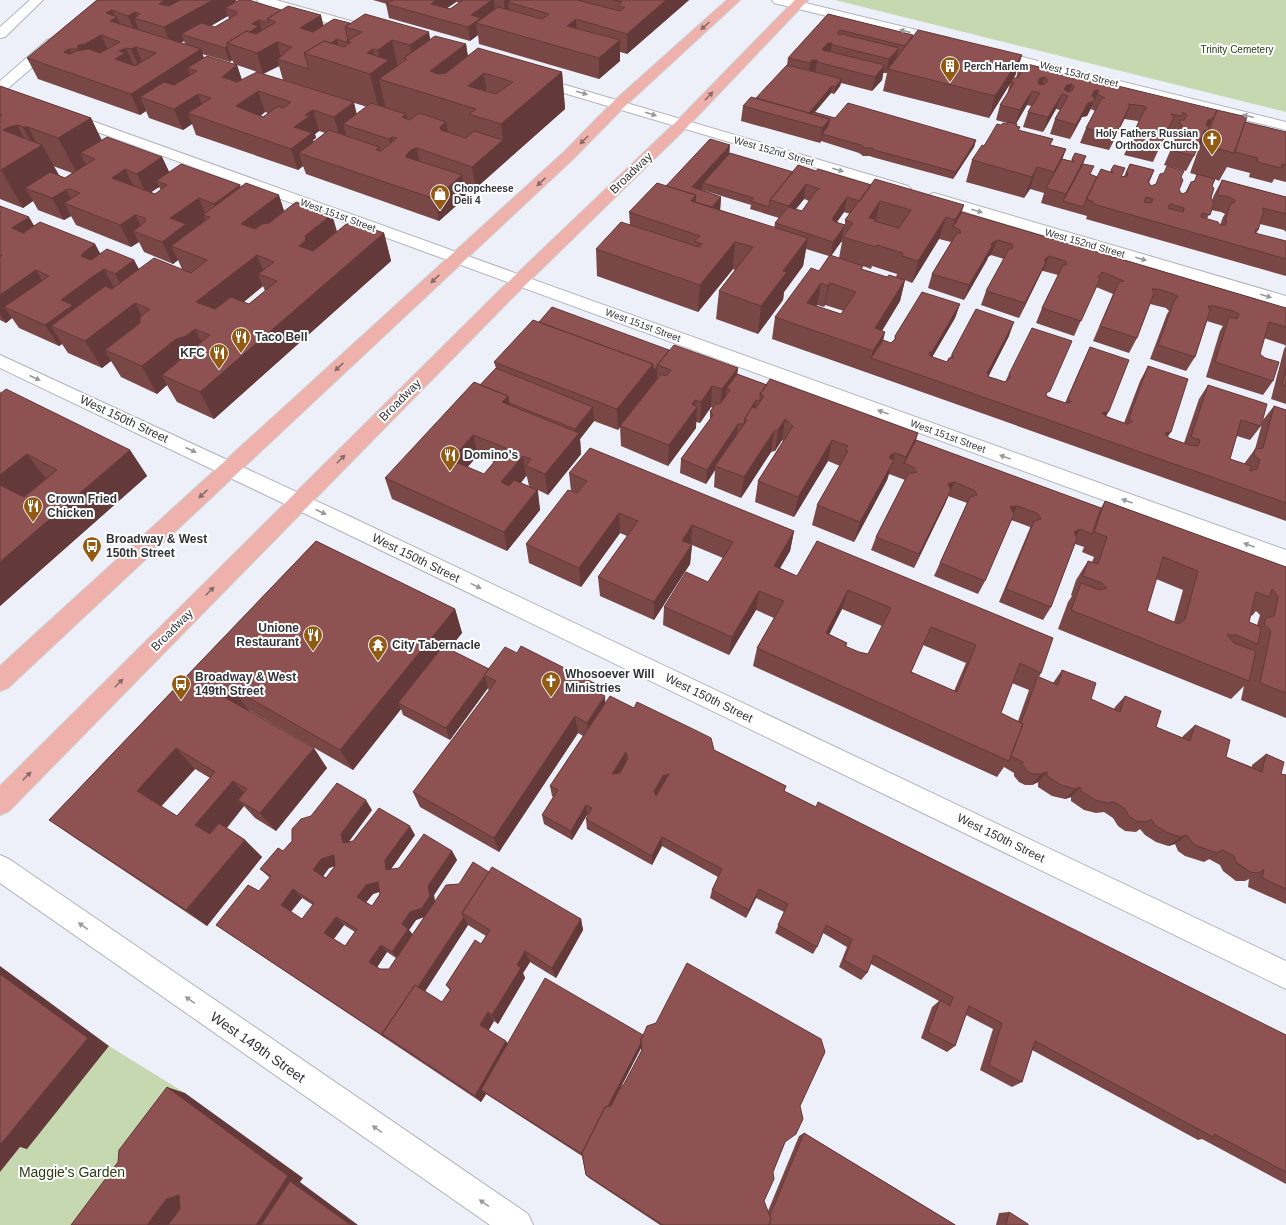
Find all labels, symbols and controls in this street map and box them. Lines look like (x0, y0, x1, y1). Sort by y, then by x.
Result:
one-way arrow (700, 22, 710, 31)
one-way arrow (898, 28, 911, 34)
park label: Trinity Cemetery (1201, 44, 1273, 55)
building icon: Perch Harlem (939, 55, 961, 83)
street label: West 153rd Street (1039, 59, 1120, 89)
place label: Perch Harlem (964, 61, 1029, 72)
one-way arrow (577, 90, 589, 96)
one-way arrow (704, 91, 714, 101)
one-way arrow (645, 111, 657, 117)
one-way arrow (1242, 113, 1254, 119)
place label: Holy Fathers Russian Orthodox Church (1096, 128, 1198, 151)
church icon: Holy Fathers Russian Orthodox Church (1201, 128, 1223, 156)
street label: West 152nd Street (733, 134, 815, 168)
one-way arrow (580, 135, 589, 145)
street label: Broadway (607, 149, 655, 197)
one-way arrow (833, 167, 845, 173)
one-way arrow (535, 177, 546, 186)
shop icon: Chopcheese Deli 4 (429, 183, 451, 211)
place label: Chopcheese Deli 4 (454, 183, 514, 206)
street label: West 151st Street (299, 196, 377, 234)
one-way arrow (971, 208, 983, 214)
street label: West 152nd Street (1044, 226, 1126, 260)
one-way arrow (1136, 256, 1148, 262)
one-way arrow (430, 275, 440, 284)
one-way arrow (1260, 293, 1272, 299)
street label: West 151st Street (604, 306, 682, 344)
restaurant icon: Taco Bell (230, 326, 252, 354)
place label: Taco Bell (255, 330, 307, 344)
restaurant icon: KFC (208, 342, 230, 370)
place label: KFC (180, 346, 205, 360)
one-way arrow (334, 363, 344, 372)
one-way arrow (30, 375, 41, 381)
street label: Broadway (376, 376, 424, 424)
street label: West 150th Street (78, 392, 171, 446)
one-way arrow (876, 409, 888, 415)
street label: West 151st Street (909, 417, 987, 455)
restaurant icon: Domino's (439, 444, 461, 472)
one-way arrow (186, 447, 197, 453)
place label: Domino's (464, 448, 519, 462)
one-way arrow (999, 453, 1011, 459)
one-way arrow (336, 454, 346, 464)
one-way arrow (198, 489, 208, 499)
place label: Crown Fried Chicken (47, 492, 117, 520)
restaurant icon: Crown Fried Chicken (22, 495, 44, 523)
one-way arrow (1121, 498, 1133, 504)
one-way arrow (316, 509, 327, 515)
street label: West 150th Street (370, 531, 463, 586)
place label: Broadway & West 150th Street (106, 532, 207, 560)
bus stop icon: Broadway & West 150th Street (81, 535, 103, 563)
one-way arrow (1243, 542, 1255, 548)
one-way arrow (471, 583, 482, 589)
one-way arrow (206, 586, 215, 596)
street label: Broadway (148, 606, 196, 654)
place label: Unione Restaurant (236, 621, 299, 649)
restaurant icon: Unione Restaurant (302, 624, 324, 652)
temple icon: City Tabernacle (367, 634, 389, 662)
place label: City Tabernacle (392, 638, 481, 652)
place label: Whosoever Will Ministries (565, 667, 654, 695)
place label: Broadway & West 149th Street (195, 670, 296, 698)
church icon: Whosoever Will Ministries (540, 670, 562, 698)
street label: West 150th Street (663, 671, 756, 726)
bus stop icon: Broadway & West 149th Street (170, 673, 192, 701)
one-way arrow (114, 678, 124, 688)
one-way arrow (23, 771, 32, 781)
street label: West 150th Street (955, 811, 1048, 866)
one-way arrow (78, 922, 88, 930)
one-way arrow (185, 996, 195, 1004)
street label: West 149th Street (208, 1008, 308, 1086)
one-way arrow (372, 1125, 383, 1133)
park label: Maggie's Garden (19, 1164, 125, 1180)
one-way arrow (479, 1199, 490, 1207)

